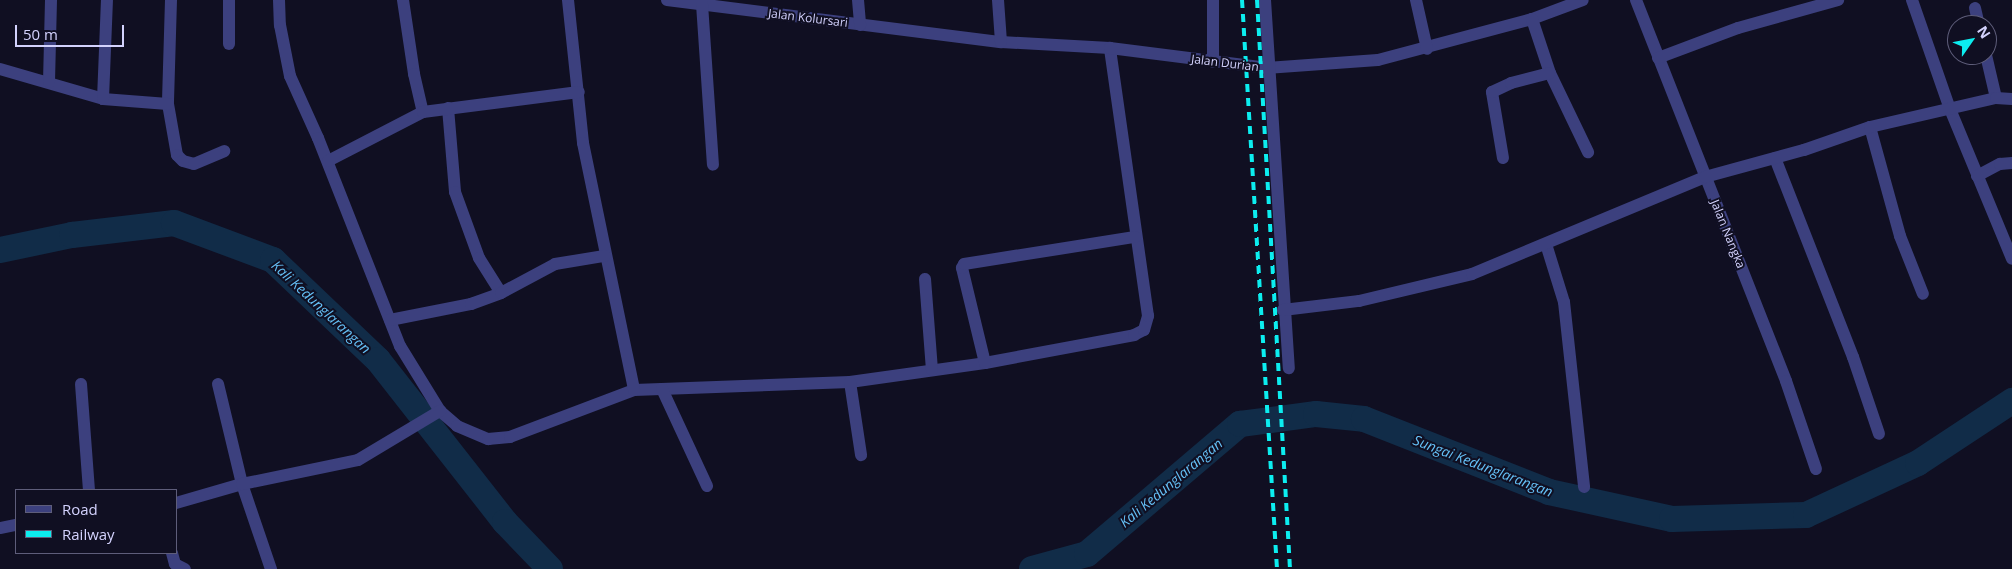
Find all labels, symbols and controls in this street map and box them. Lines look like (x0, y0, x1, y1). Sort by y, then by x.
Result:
street label: Jalan Kolursari (767, 6, 849, 30)
scale bar (18, 15, 126, 47)
north arrow (1947, 15, 1997, 65)
text: N (1973, 22, 1995, 42)
text: 50 m (23, 24, 58, 44)
street label: Jalan Durian (1190, 52, 1260, 74)
street label: Jalan Nangka (1708, 198, 1748, 270)
water label: Kali Kedunglarangan (268, 257, 374, 357)
water label: Sungai Kedunglarangan (1411, 432, 1555, 500)
water label: Kali Kedunglarangan (1116, 435, 1226, 531)
legend (15, 489, 178, 554)
text: Road (62, 499, 98, 519)
text: Railway (62, 524, 115, 544)

